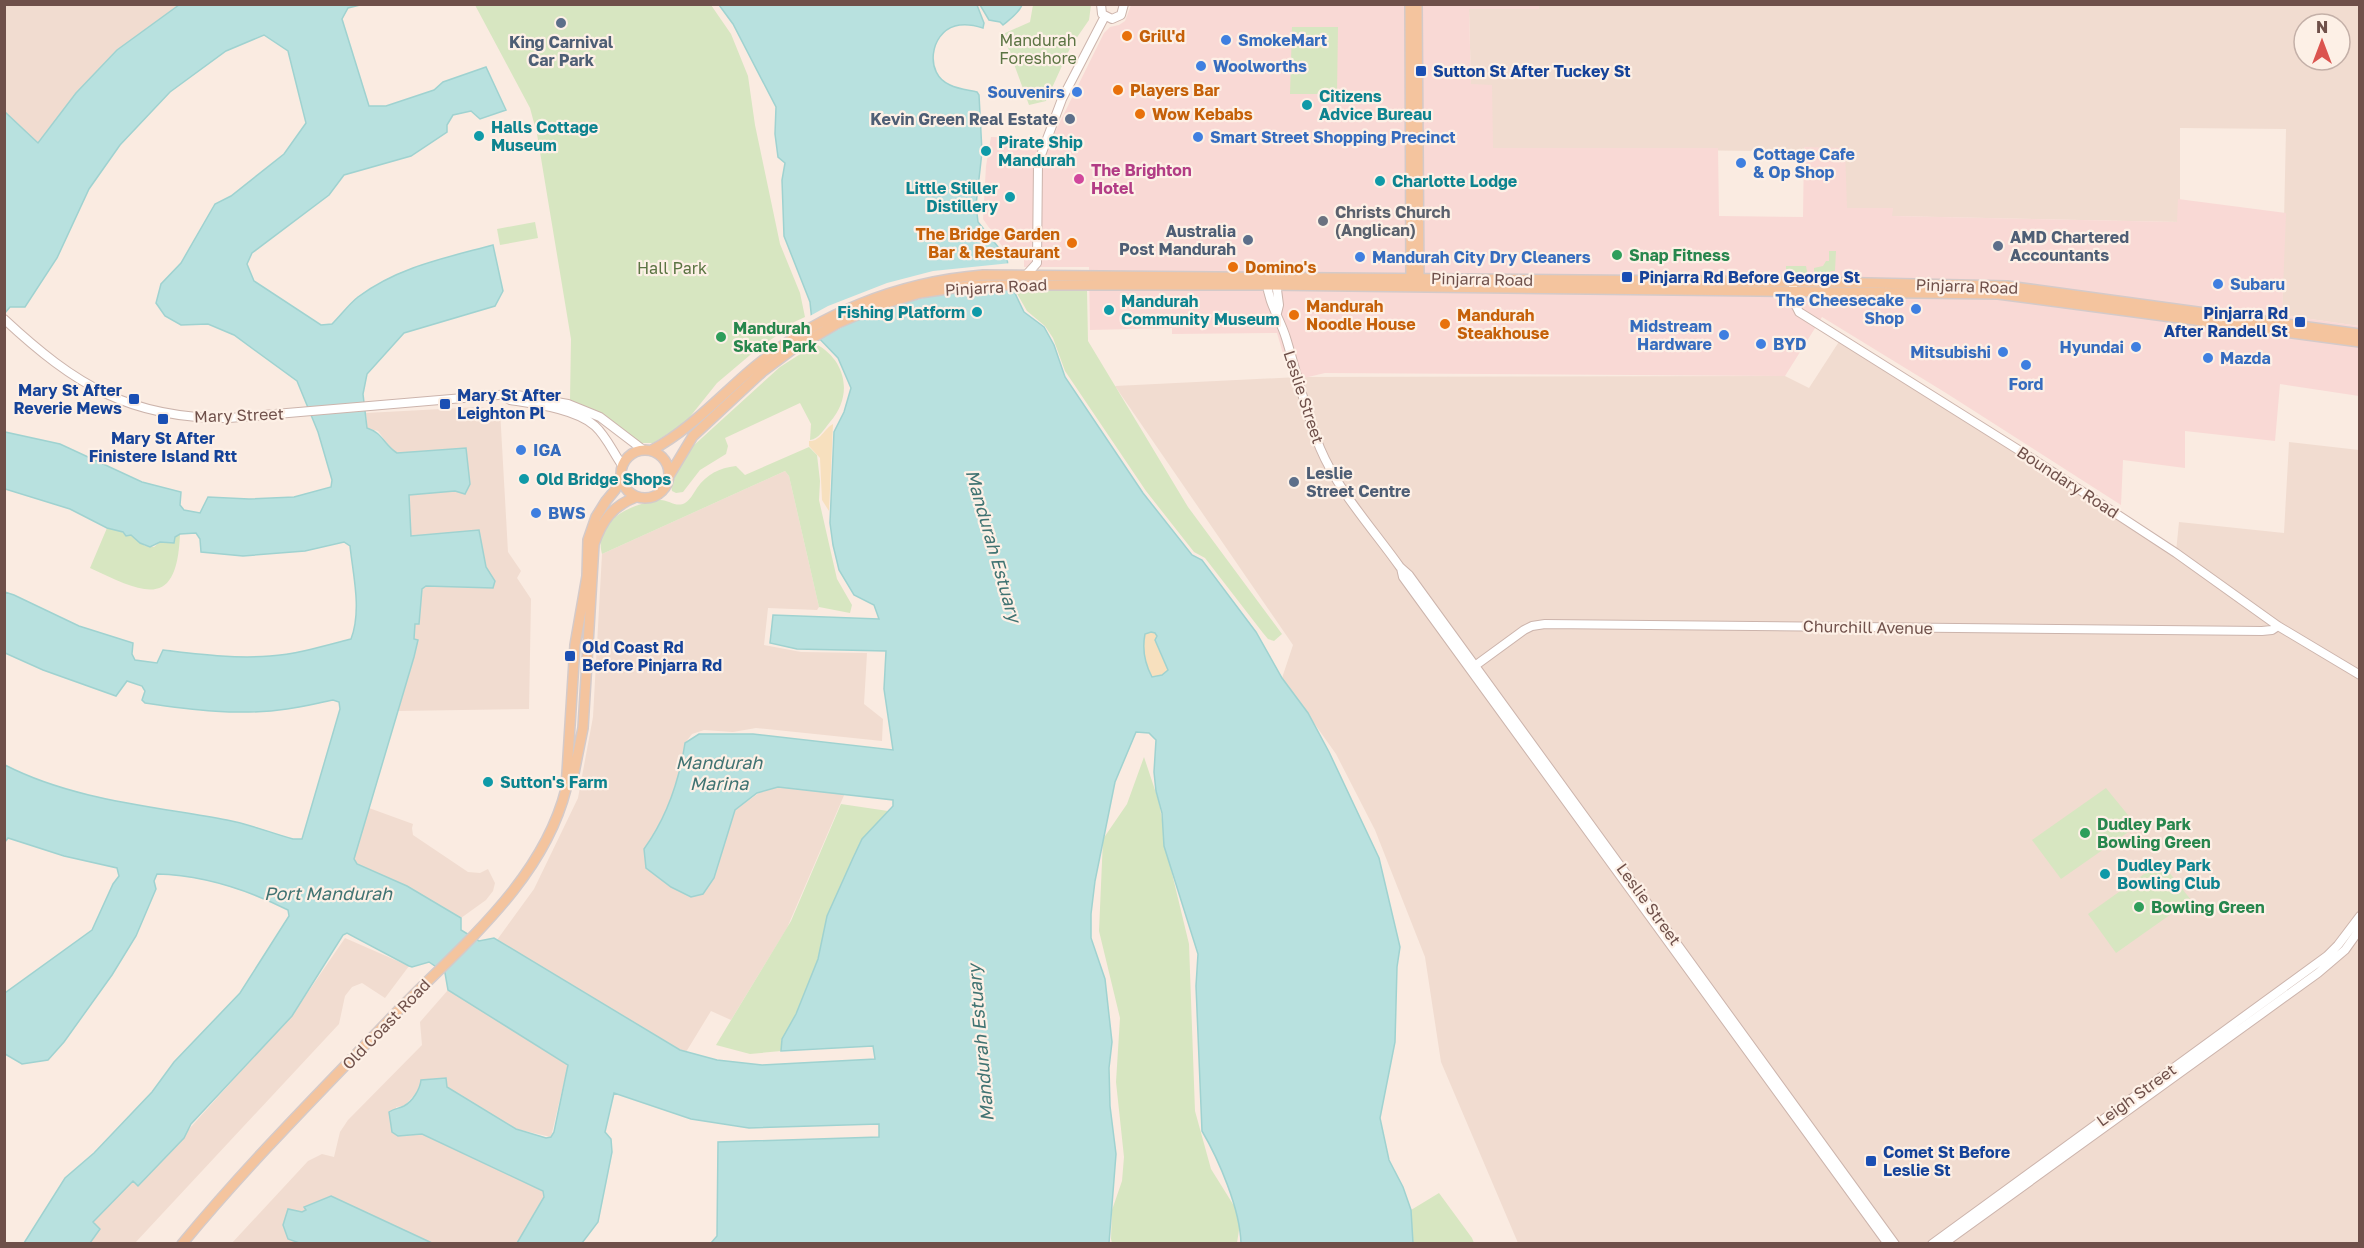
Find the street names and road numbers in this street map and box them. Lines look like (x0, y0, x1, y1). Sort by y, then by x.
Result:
street label: Pinjarra Road (1431, 268, 1533, 290)
street label: Pinjarra Road (944, 274, 1048, 300)
street label: Pinjarra Road (1915, 274, 2019, 298)
street label: Leslie Street (1280, 348, 1328, 446)
street label: Mary Street (194, 403, 284, 427)
street label: Boundary Road (2013, 442, 2123, 522)
street label: Churchill Avenue (1803, 616, 1933, 638)
street label: Leslie Street (1612, 859, 1686, 949)
street label: Old Coast Road (338, 975, 434, 1073)
street label: Leigh Street (2092, 1059, 2180, 1131)

